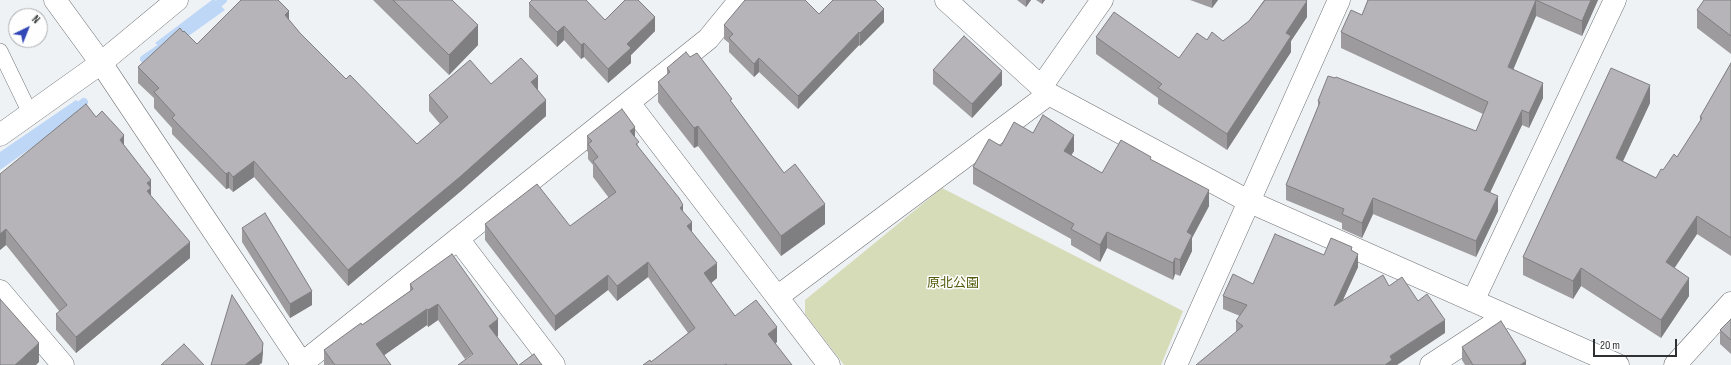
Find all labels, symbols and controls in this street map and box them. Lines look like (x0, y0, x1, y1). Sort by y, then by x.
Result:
north arrow (8, 8, 48, 48)
text: N (29, 13, 42, 26)
park label: 原北公園 (927, 276, 979, 292)
scale bar (1595, 331, 1679, 357)
text: 20 m (1600, 338, 1620, 353)

